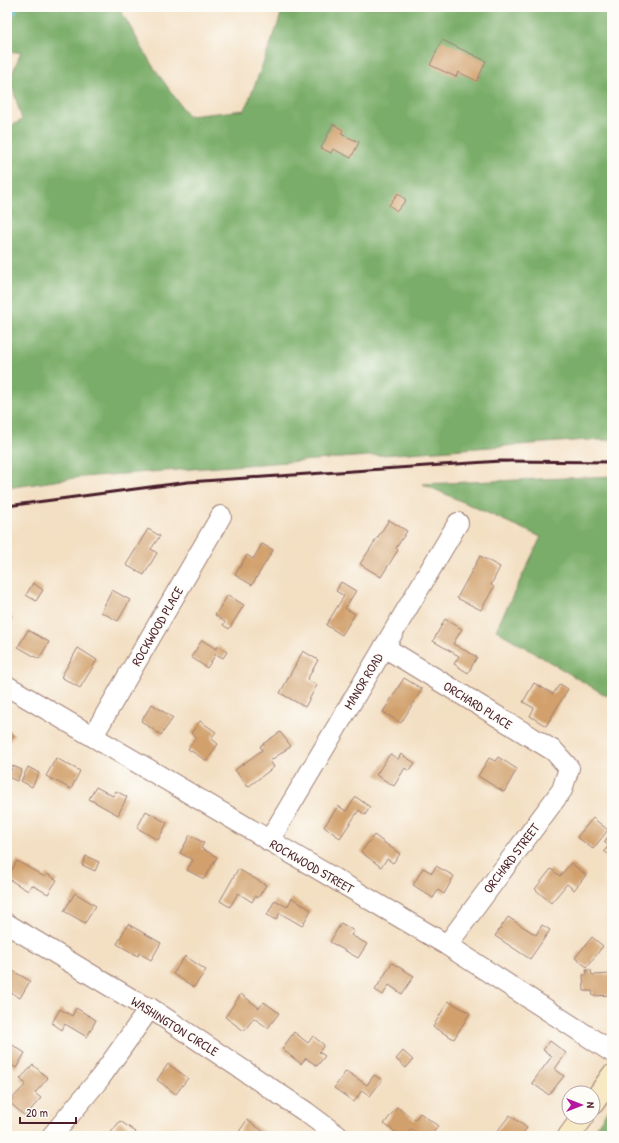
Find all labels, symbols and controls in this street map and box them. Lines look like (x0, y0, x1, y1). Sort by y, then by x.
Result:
street label: ROCKWOOD PLACE (127, 583, 187, 669)
street label: MANOR ROAD (339, 649, 387, 713)
street label: ORCHARD PLACE (440, 677, 516, 733)
street label: ORCHARD STREET (479, 819, 544, 897)
street label: ROCKWOOD STREET (267, 835, 358, 898)
street label: WASHINGTON CIRCLE (128, 992, 222, 1060)
north arrow (561, 1085, 601, 1125)
scale bar (20, 1099, 76, 1125)
text: N (584, 1102, 598, 1108)
text: 20 m (26, 1104, 48, 1121)

